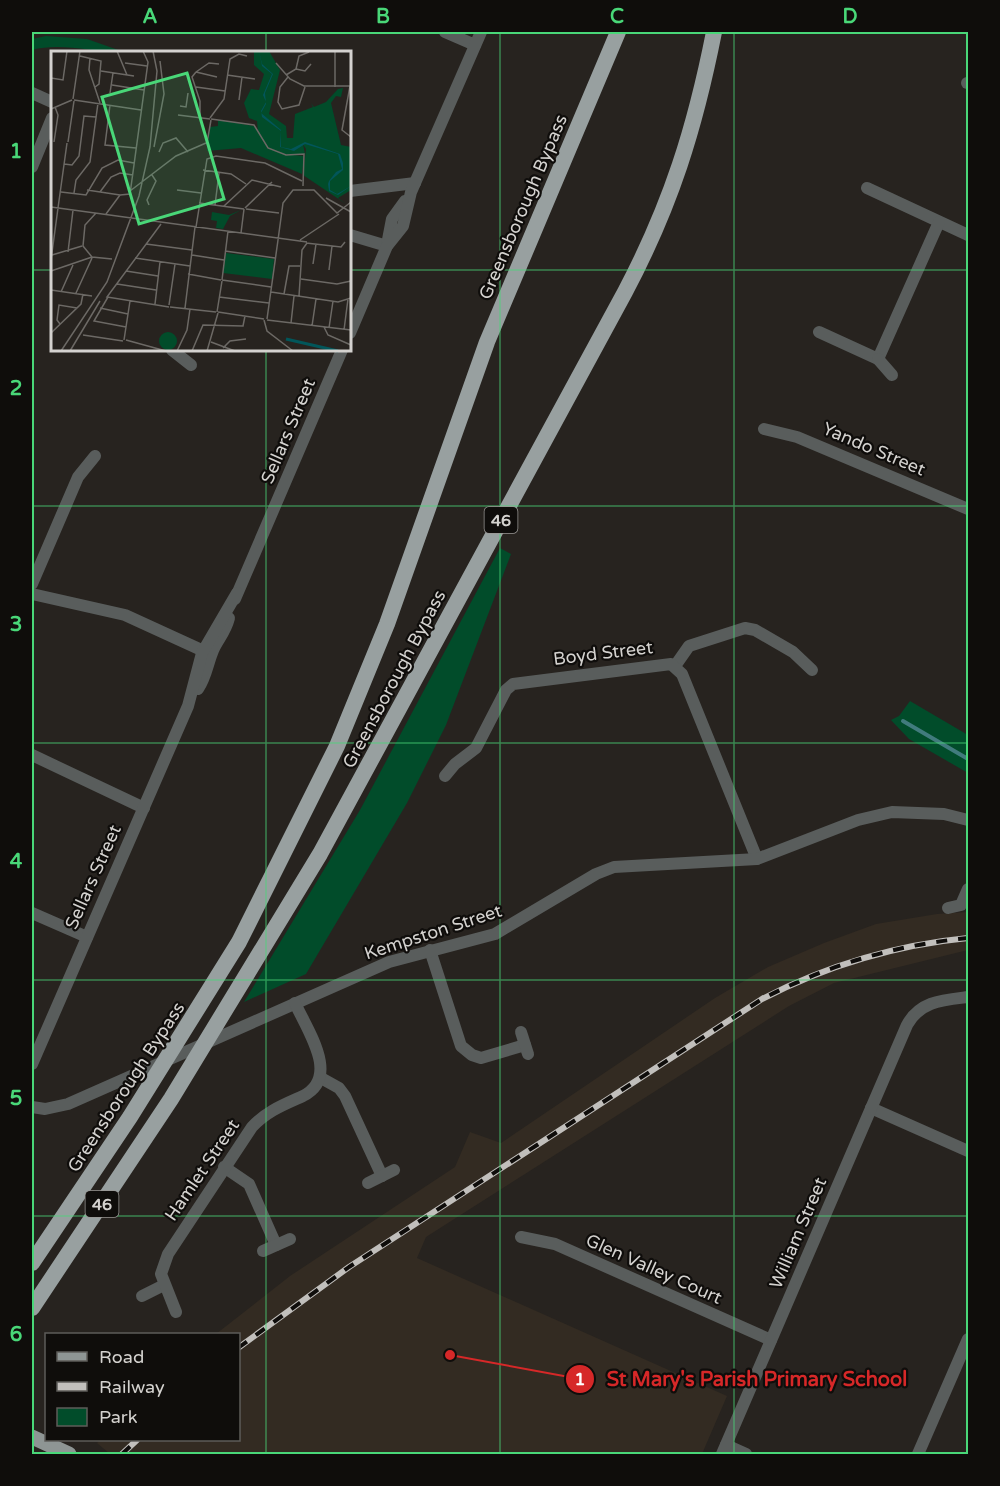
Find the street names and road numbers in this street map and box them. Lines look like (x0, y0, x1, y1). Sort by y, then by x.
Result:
street label: Greensborough Bypass (474, 111, 572, 303)
street label: Sellars Street (256, 375, 320, 487)
street label: Yando Street (819, 417, 929, 481)
road number: 46 (484, 507, 518, 533)
street label: Greensborough Bypass (338, 586, 450, 772)
street label: Boyd Street (552, 636, 654, 670)
street label: Sellars Street (60, 821, 126, 933)
street label: Kempston Street (361, 899, 505, 965)
street label: Greensborough Bypass (63, 998, 189, 1176)
street label: Hamlet Street (160, 1115, 244, 1225)
street label: William Street (765, 1174, 831, 1292)
road number: 46 (86, 1191, 118, 1217)
street label: Glen Valley Court (582, 1229, 726, 1309)

